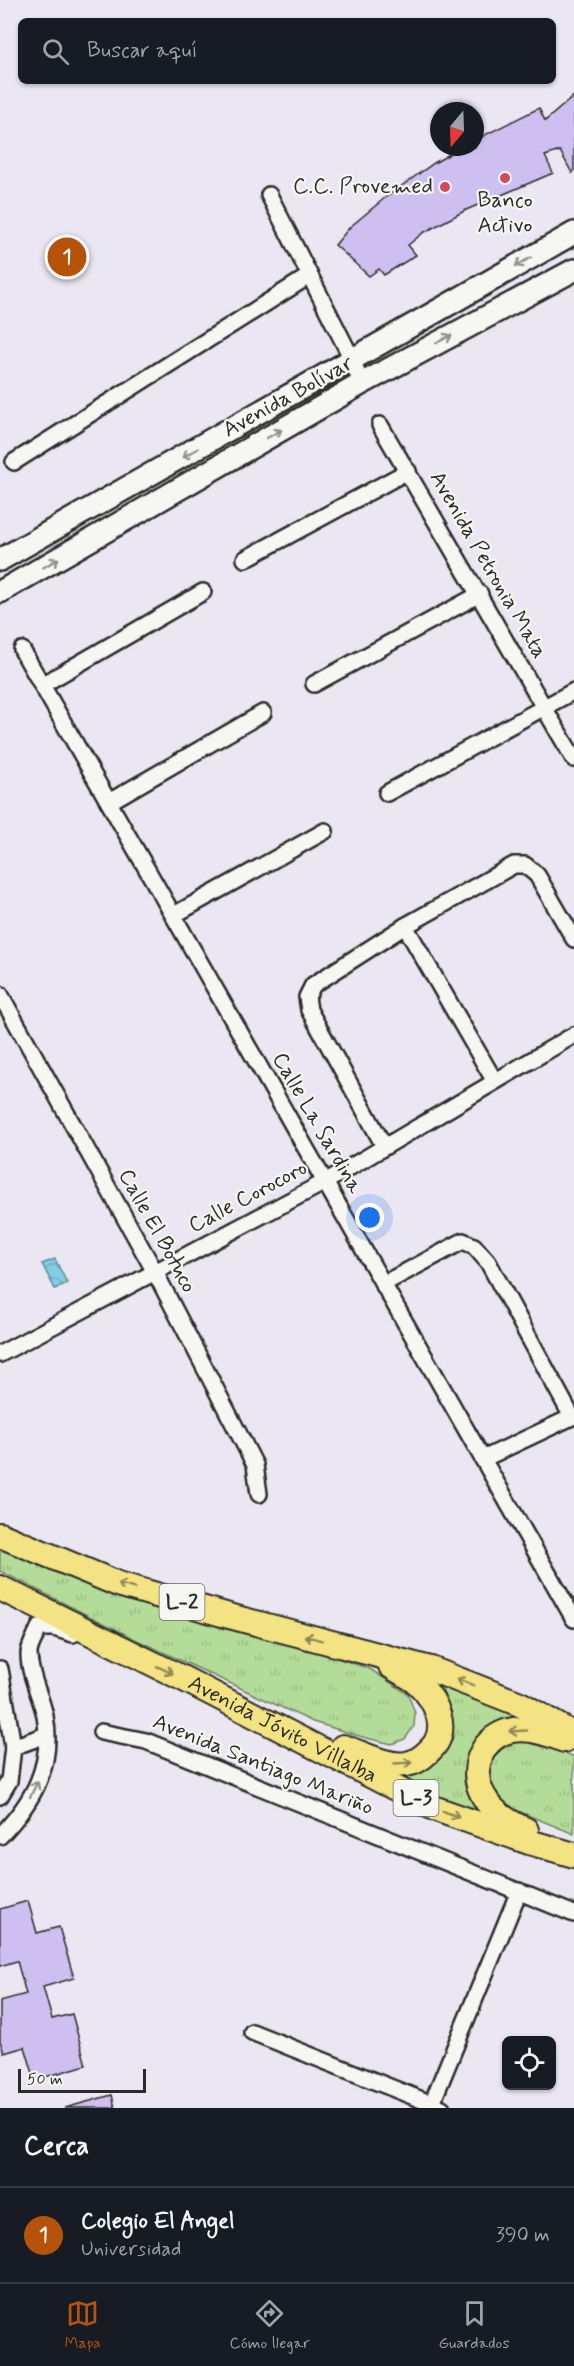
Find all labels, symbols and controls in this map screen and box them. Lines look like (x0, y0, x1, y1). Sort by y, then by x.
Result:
search box (18, 18, 556, 84)
icon: search (39, 35, 72, 68)
text: Buscar aquí (87, 37, 198, 65)
north arrow (430, 102, 484, 156)
marker: Banco Activo (498, 171, 512, 185)
place label: C.C. Provemed (293, 173, 433, 201)
marker: C.C. Provemed (438, 180, 452, 194)
place label: Banco Activo (477, 187, 533, 240)
pin: 1 (48, 234, 86, 280)
one-way arrow (515, 256, 532, 268)
one-way arrow (435, 333, 453, 344)
street label: Avenida Bolívar (218, 349, 359, 444)
one-way arrow (265, 428, 282, 440)
one-way arrow (182, 447, 199, 459)
street label: Avenida Petronia Mata (423, 466, 553, 664)
one-way arrow (42, 557, 59, 569)
street label: Calle La Sardina (265, 1047, 369, 1199)
street label: Calle Corocoro (184, 1154, 312, 1240)
street label: Calle El Botuco (111, 1164, 203, 1298)
your location (355, 1203, 384, 1232)
one-way arrow (117, 1580, 136, 1591)
road number: L-2 (160, 1584, 204, 1620)
one-way arrow (304, 1632, 323, 1644)
one-way arrow (156, 1664, 174, 1676)
street label: Avenida Jóvito Villalba (183, 1669, 382, 1790)
one-way arrow (456, 1676, 475, 1687)
street label: Avenida Santiago Mariño (148, 1708, 377, 1823)
one-way arrow (509, 1726, 529, 1737)
one-way arrow (392, 1757, 412, 1768)
one-way arrow (29, 1780, 41, 1798)
road number: L-3 (394, 1780, 438, 1816)
one-way arrow (441, 1809, 459, 1820)
map controls (502, 2036, 556, 2090)
button: locate (502, 2036, 556, 2090)
scale bar (18, 2066, 146, 2094)
text: 50 m (27, 2069, 63, 2090)
text: Cerca (24, 2130, 89, 2164)
text: Colegio El Angel (81, 2208, 234, 2236)
text: 1 (39, 2222, 48, 2249)
text: 390 m (496, 2222, 550, 2249)
text: Universidad (81, 2236, 181, 2263)
tab: Mapa (64, 2297, 101, 2354)
tab: Cómo llegar (230, 2297, 310, 2354)
tab: Guardados (438, 2297, 510, 2354)

